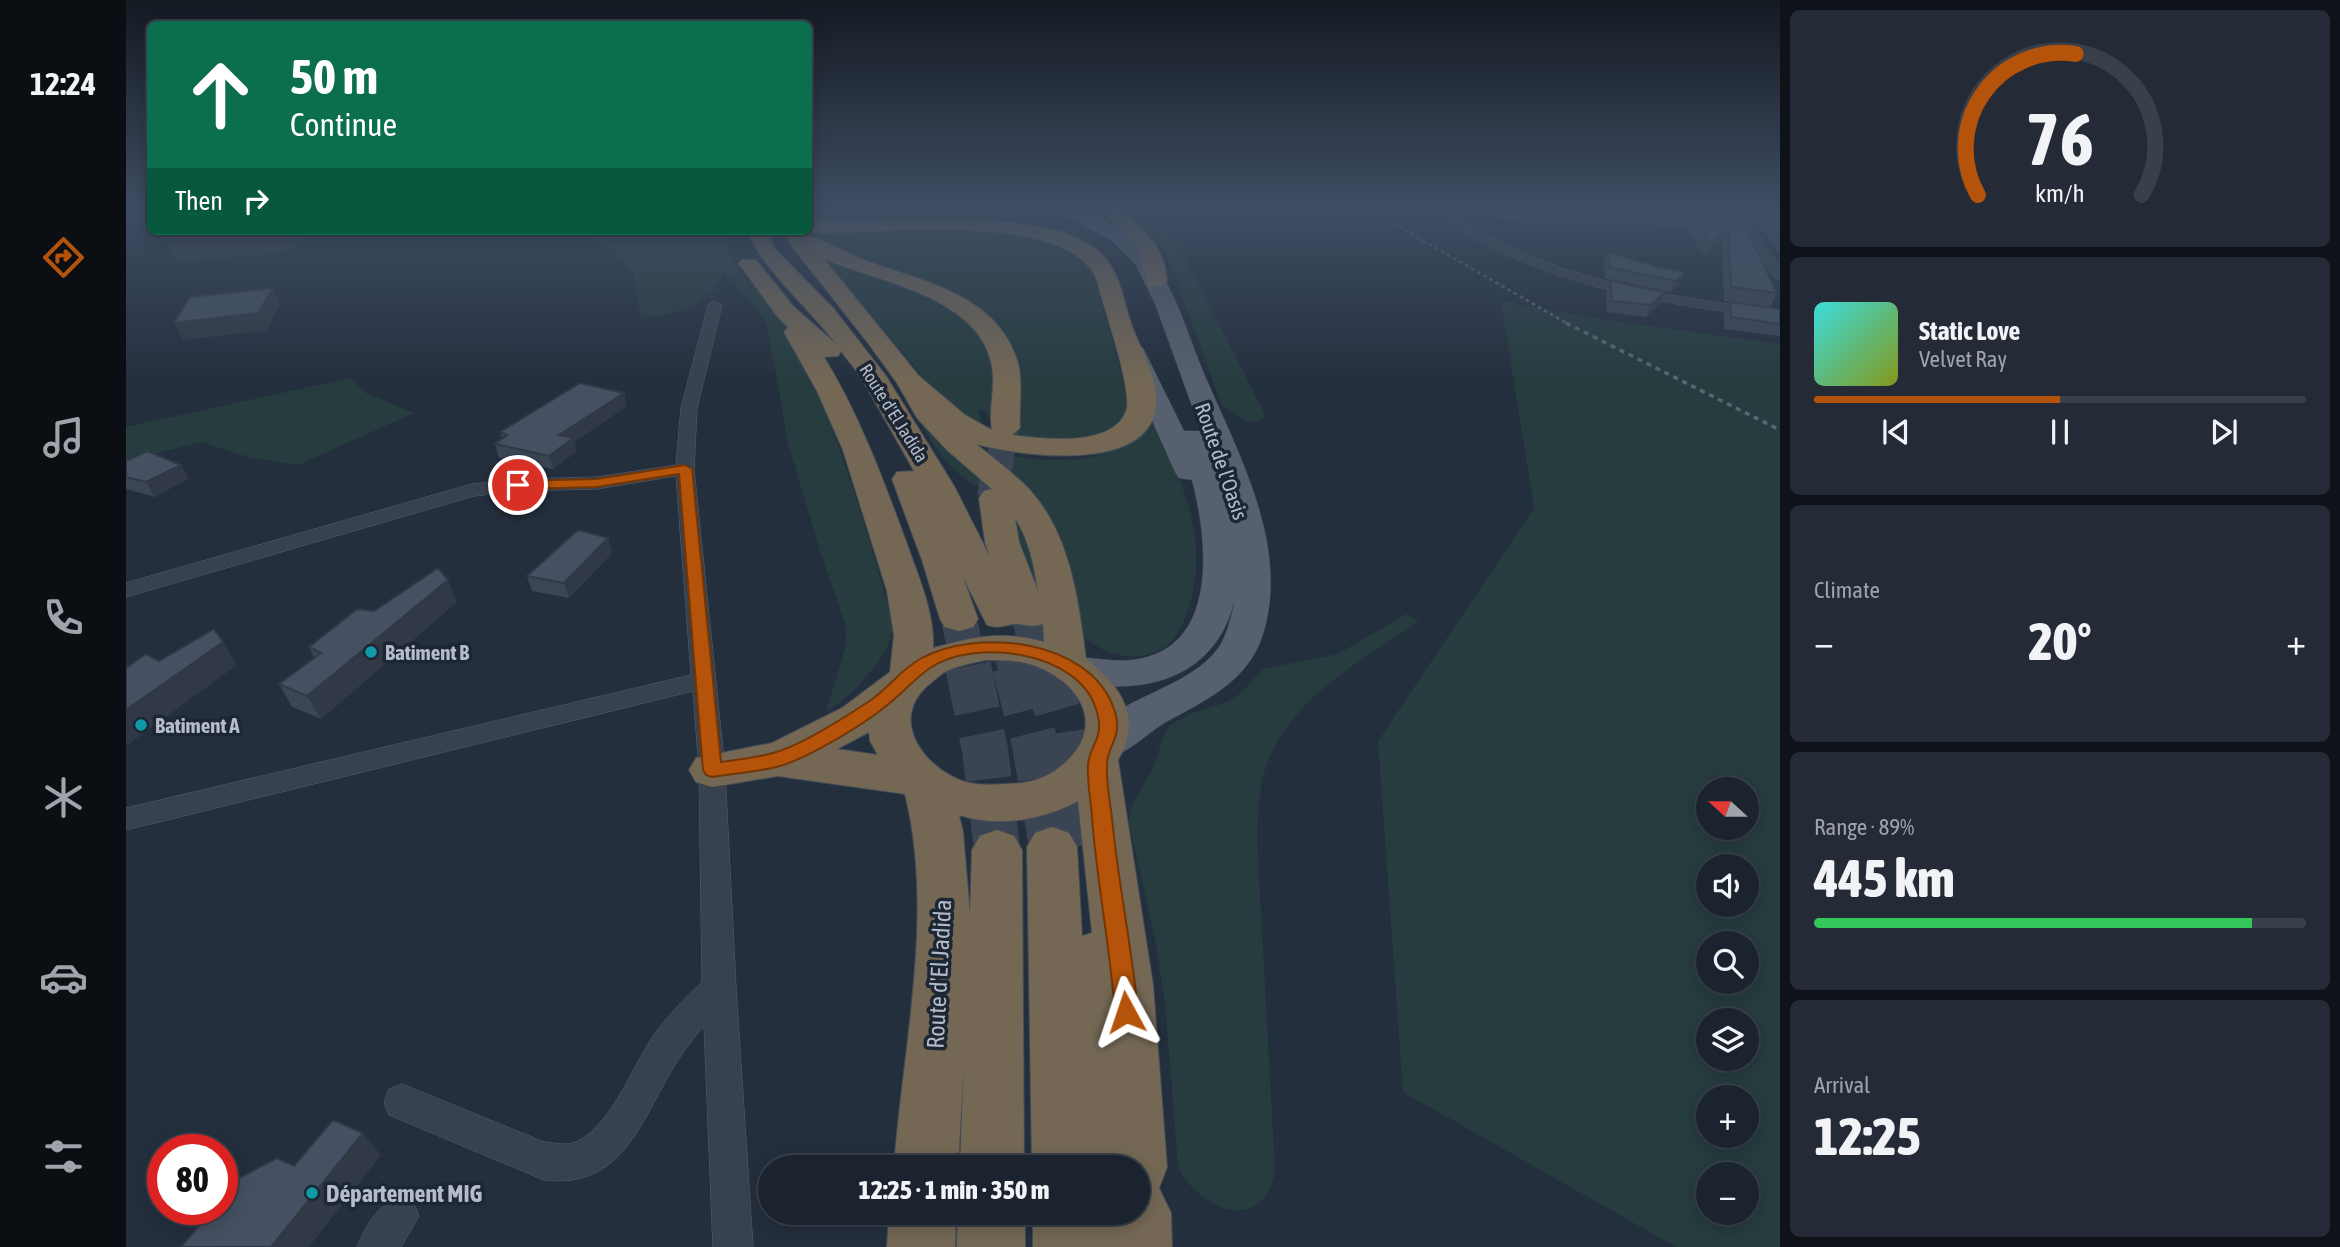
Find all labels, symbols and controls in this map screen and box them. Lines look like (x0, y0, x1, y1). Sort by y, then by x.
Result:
text: 50 m (290, 48, 378, 104)
icon: ahead (175, 49, 266, 140)
text: 12:24 (30, 65, 96, 102)
text: 76 (2026, 97, 2094, 180)
text: Continue (290, 106, 397, 143)
text: km/h (2035, 179, 2085, 207)
icon: right (237, 182, 275, 220)
text: Then (175, 186, 223, 216)
icon: directions (39, 233, 88, 282)
text: Static Love (1919, 316, 2020, 346)
text: Velvet Ray (1919, 346, 2007, 372)
street label: Route d'El Jadida (855, 360, 933, 466)
street label: Route de l'Oasis (1191, 399, 1253, 523)
icon: music (39, 413, 88, 462)
icon: previous (1877, 413, 1915, 451)
icon: pause (2041, 413, 2079, 451)
icon: next (2205, 413, 2243, 451)
pin (488, 455, 548, 515)
icon: arrive (499, 466, 537, 504)
text: Climate (1814, 577, 1880, 603)
icon: phone (39, 593, 88, 642)
text: 20° (2028, 611, 2092, 671)
text: − (1814, 620, 1834, 663)
text: + (2286, 620, 2306, 663)
place label: Batiment B (385, 640, 469, 664)
marker: Batiment B (363, 644, 379, 660)
place label: Batiment A (155, 713, 240, 737)
marker: Batiment A (133, 717, 149, 733)
icon: climate (39, 773, 88, 822)
north arrow (1696, 777, 1759, 840)
map controls (1696, 777, 1759, 1225)
text: Range · 89% (1814, 814, 1914, 840)
text: 445 km (1814, 848, 1955, 908)
button: sound (1696, 854, 1759, 917)
street label: Route d'El Jadida (922, 899, 956, 1049)
button: search (1696, 931, 1759, 994)
icon: car (39, 953, 88, 1002)
position arrow (1089, 975, 1163, 1049)
button: layers (1696, 1008, 1759, 1071)
text: Arrival (1814, 1072, 1870, 1098)
button: + (1696, 1085, 1759, 1148)
text: 12:25 (1814, 1106, 1921, 1166)
icon: filters (39, 1132, 88, 1181)
speed limit sign: 80 (147, 1134, 238, 1225)
button: − (1696, 1162, 1759, 1225)
text: 12:25 · 1 min · 350 m (859, 1175, 1049, 1205)
place label: Département MIG (326, 1180, 482, 1207)
marker: Département MIG (304, 1185, 320, 1201)

